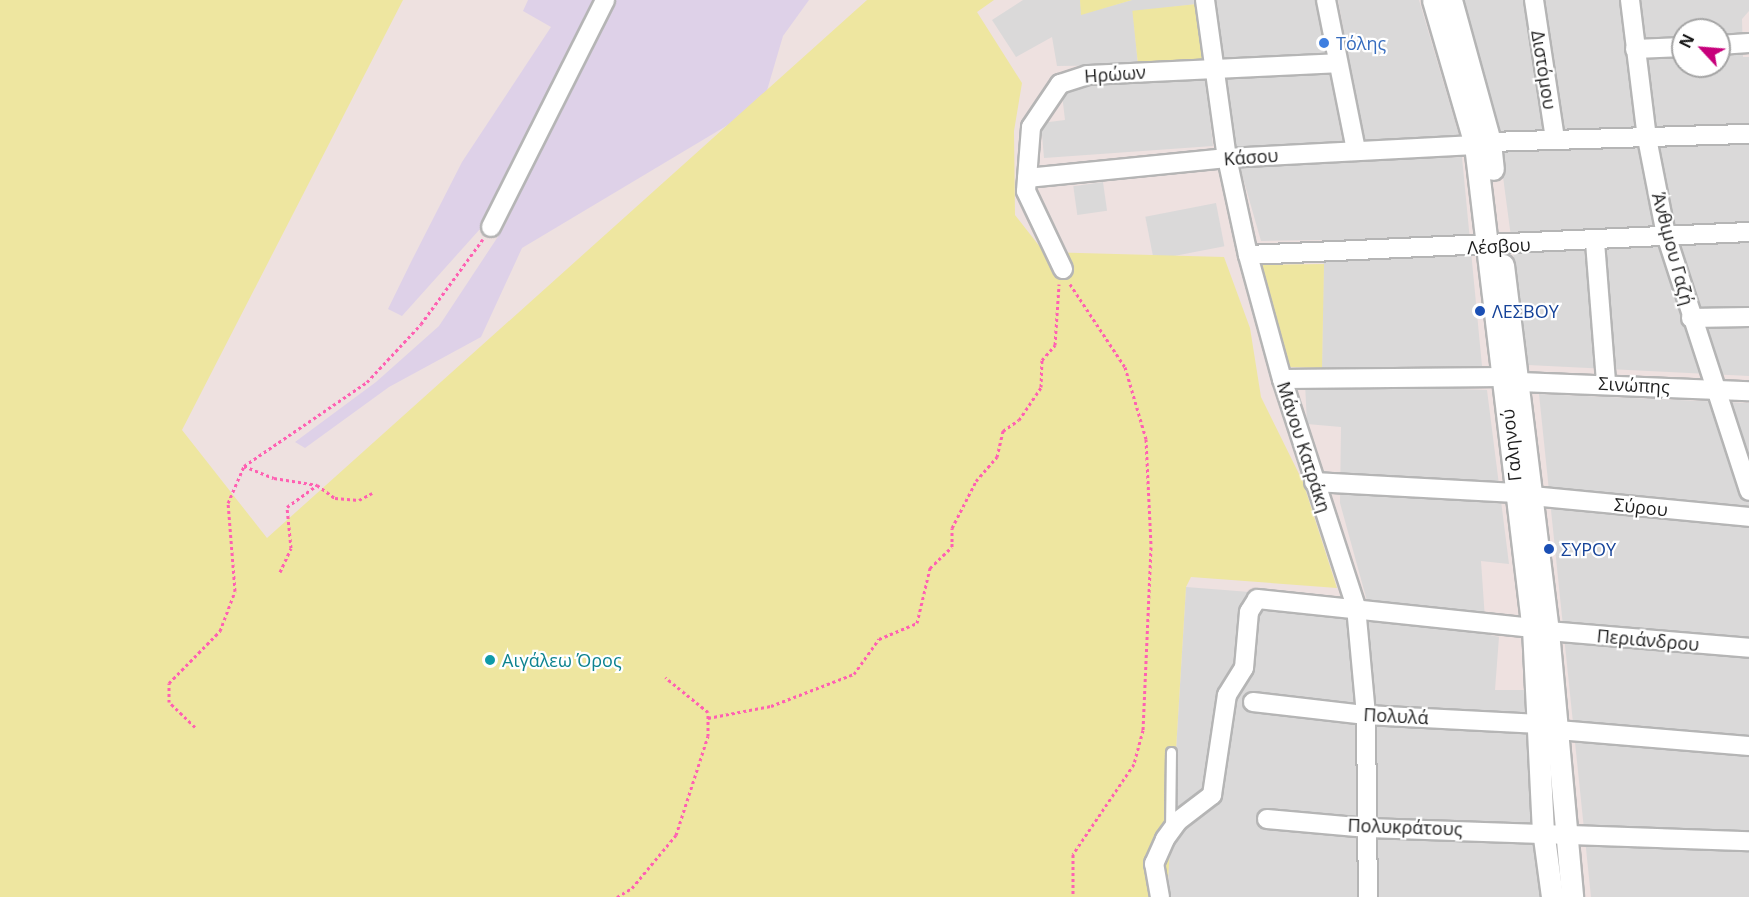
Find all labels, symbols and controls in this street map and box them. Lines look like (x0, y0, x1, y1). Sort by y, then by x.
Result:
north arrow (1671, 18, 1731, 78)
street label: Διστόμου (1527, 29, 1561, 111)
text: N (1674, 30, 1699, 52)
place label: Τόλης (1336, 32, 1386, 54)
marker: Τόλης (1317, 36, 1331, 50)
street label: Ηρώων (1083, 61, 1147, 87)
street label: Κάσου (1223, 144, 1279, 170)
street label: Άνθιμου Γαζή (1648, 190, 1698, 308)
street label: Λέσβου (1467, 234, 1531, 258)
place label: ΛΕΣΒΟΥ (1492, 300, 1559, 322)
marker: ΛΕΣΒΟΥ (1473, 304, 1487, 318)
street label: Σινώπης (1598, 372, 1670, 398)
street label: Μάνου Κατράκη (1273, 379, 1335, 515)
street label: Γαληνού (1496, 408, 1526, 482)
street label: Σύρου (1613, 493, 1669, 521)
place label: ΣΥΡΟΥ (1561, 538, 1616, 560)
marker: ΣΥΡΟΥ (1542, 542, 1556, 556)
street label: Περιάνδρου (1596, 625, 1700, 655)
place label: Αιγάλεω Όρος (502, 649, 622, 671)
marker: Αιγάλεω Όρος (483, 653, 497, 667)
street label: Πολυλά (1363, 704, 1429, 728)
street label: Πολυκράτους (1347, 814, 1463, 840)

